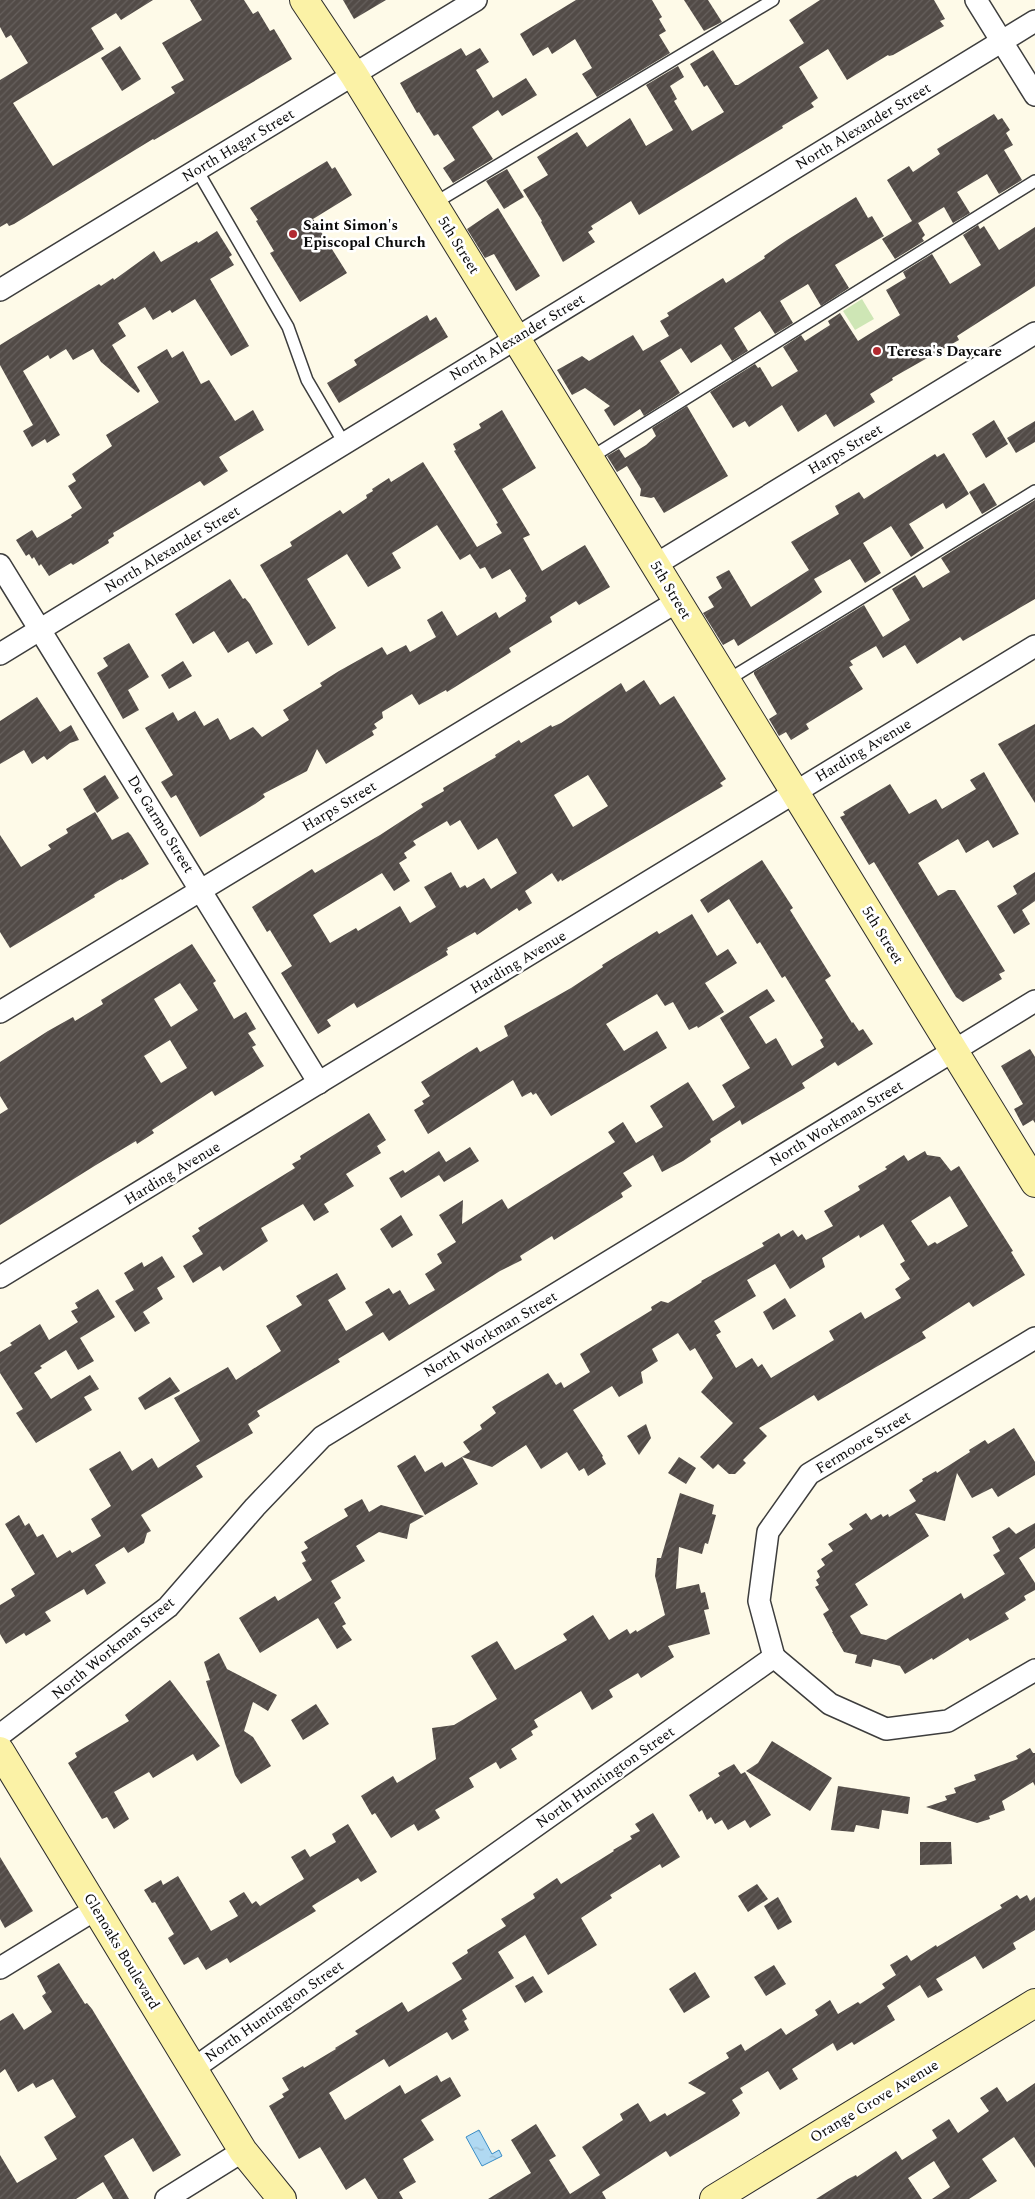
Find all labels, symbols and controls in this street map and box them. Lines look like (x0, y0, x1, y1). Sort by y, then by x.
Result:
street label: North Alexander Street (791, 77, 935, 176)
street label: North Hagar Street (178, 103, 299, 188)
street label: 5th Street (432, 212, 485, 279)
place label: Saint Simon's Episcopal Church (303, 214, 426, 254)
marker: Saint Simon's Episcopal Church (287, 228, 299, 240)
street label: North Alexander Street (445, 288, 589, 387)
place label: Teresa's Daycare (887, 340, 1002, 363)
marker: Teresa's Daycare (871, 345, 883, 357)
street label: Harps Street (804, 418, 887, 481)
street label: North Alexander Street (100, 500, 244, 599)
street label: 5th Street (644, 557, 697, 624)
street label: Harding Avenue (811, 713, 916, 788)
street label: De Garmo Street (121, 771, 200, 878)
street label: Harps Street (298, 775, 381, 838)
street label: 5th Street (856, 902, 909, 969)
street label: Harding Avenue (466, 925, 571, 1000)
street label: North Workman Street (765, 1074, 908, 1173)
street label: Harding Avenue (120, 1136, 225, 1211)
street label: North Workman Street (419, 1285, 562, 1384)
street label: Fermoore Street (811, 1405, 915, 1480)
street label: North Workman Street (47, 1591, 180, 1705)
street label: North Huntington Street (531, 1721, 680, 1834)
street label: Glenoaks Boulevard (78, 1888, 166, 2014)
street label: North Huntington Street (200, 1955, 349, 2068)
street label: Orange Grove Avenue (806, 2054, 943, 2149)

